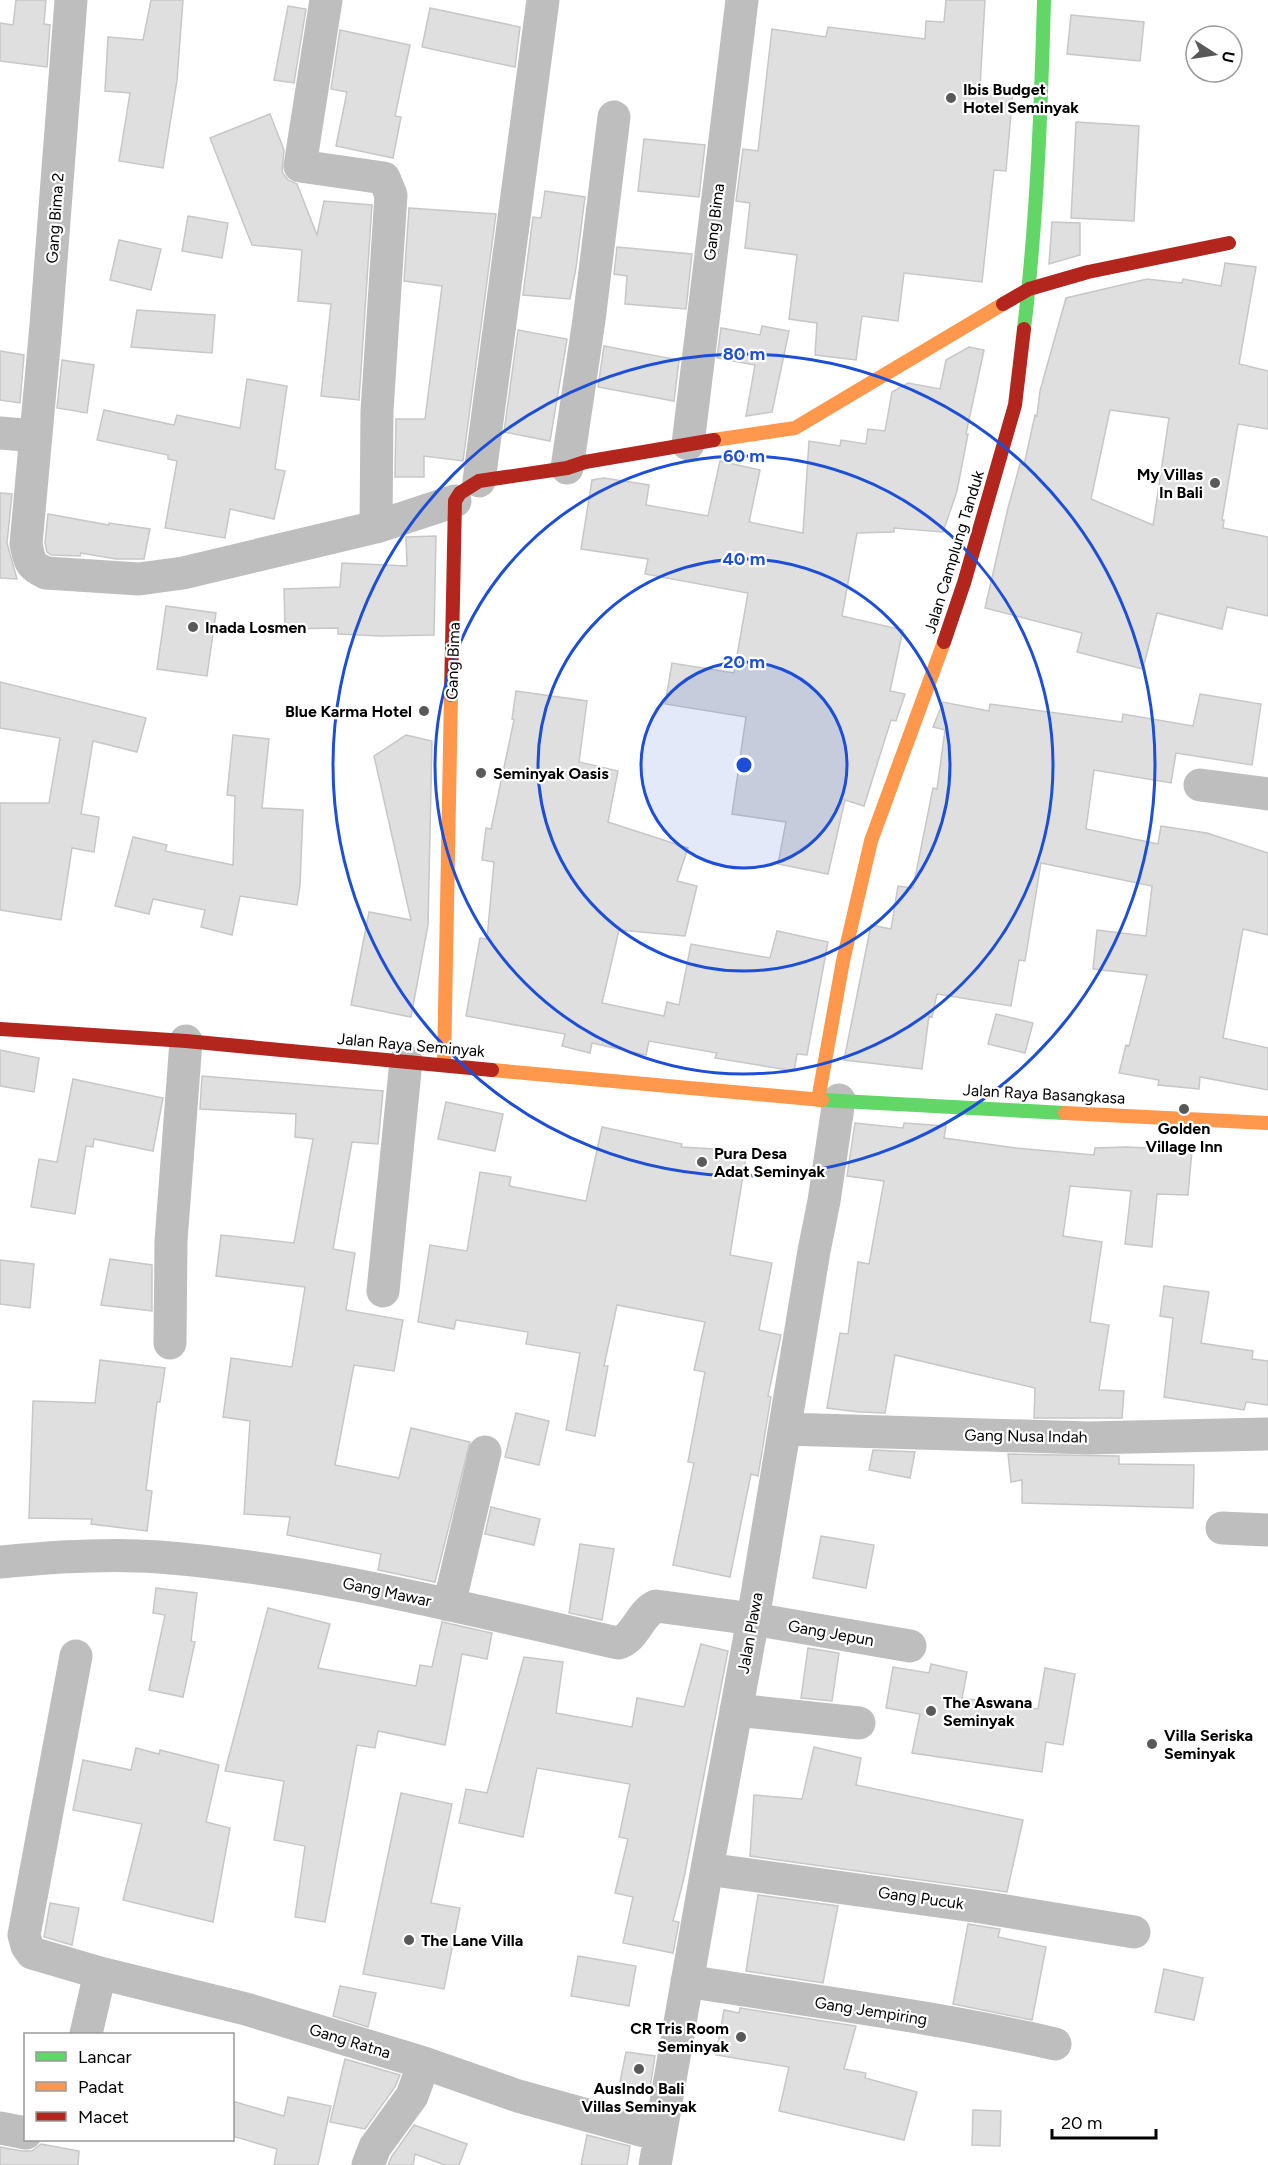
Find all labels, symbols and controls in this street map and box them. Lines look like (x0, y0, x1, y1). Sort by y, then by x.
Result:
north arrow (1184, 24, 1244, 84)
text: U (1218, 50, 1239, 64)
place label: Ibis Budget Hotel Seminyak (963, 80, 1079, 117)
marker: Ibis Budget Hotel Seminyak (944, 91, 958, 105)
street label: Gang Bima 2 (42, 172, 68, 264)
street label: Gang Bima (700, 182, 728, 262)
text: 80 m (723, 343, 765, 365)
text: 60 m (723, 445, 765, 467)
place label: My Villas In Bali (1137, 465, 1204, 502)
street label: Jalan Camplung Tanduk (920, 468, 988, 636)
marker: My Villas In Bali (1208, 476, 1222, 490)
text: 40 m (722, 548, 766, 570)
place label: Inada Losmen (205, 618, 306, 637)
marker: Inada Losmen (186, 620, 200, 634)
street label: Gang Bima (442, 622, 464, 700)
text: 20 m (723, 651, 765, 673)
place label: Blue Karma Hotel (285, 702, 412, 721)
marker: Blue Karma Hotel (417, 704, 431, 718)
centre of rings (734, 755, 754, 775)
place label: Seminyak Oasis (493, 764, 609, 783)
marker: Seminyak Oasis (474, 766, 488, 780)
street label: Jalan Raya Seminyak (336, 1029, 486, 1061)
street label: Jalan Raya Basangkasa (962, 1080, 1126, 1108)
marker: Golden Village Inn (1177, 1102, 1191, 1116)
place label: Golden Village Inn (1145, 1119, 1223, 1156)
place label: Pura Desa Adat Seminyak (714, 1144, 826, 1181)
marker: Pura Desa Adat Seminyak (695, 1155, 709, 1169)
street label: Gang Nusa Indah (964, 1425, 1088, 1447)
street label: Gang Mawar (341, 1573, 434, 1611)
street label: Jalan Plawa (733, 1591, 767, 1675)
street label: Gang Jepun (787, 1616, 875, 1650)
place label: The Aswana Seminyak (943, 1693, 1032, 1730)
marker: The Aswana Seminyak (924, 1704, 938, 1718)
place label: Villa Seriska Seminyak (1164, 1726, 1253, 1763)
marker: Villa Seriska Seminyak (1145, 1737, 1159, 1751)
street label: Gang Pucuk (877, 1883, 965, 1913)
place label: The Lane Villa (421, 1931, 523, 1950)
marker: The Lane Villa (402, 1933, 416, 1947)
street label: Gang Jempiring (813, 1993, 929, 2029)
place label: CR Tris Room Seminyak (630, 2019, 729, 2056)
street label: Gang Ratna (307, 2020, 393, 2062)
marker: CR Tris Room Seminyak (734, 2030, 748, 2044)
legend (24, 2033, 234, 2141)
text: Lancar (78, 2046, 132, 2068)
marker: AusIndo Bali Villas Seminyak (632, 2062, 646, 2076)
text: Padat (78, 2076, 124, 2098)
place label: AusIndo Bali Villas Seminyak (581, 2079, 697, 2116)
scale bar (1052, 2102, 1156, 2140)
text: Macet (78, 2106, 129, 2128)
text: 20 m (1061, 2112, 1102, 2134)

